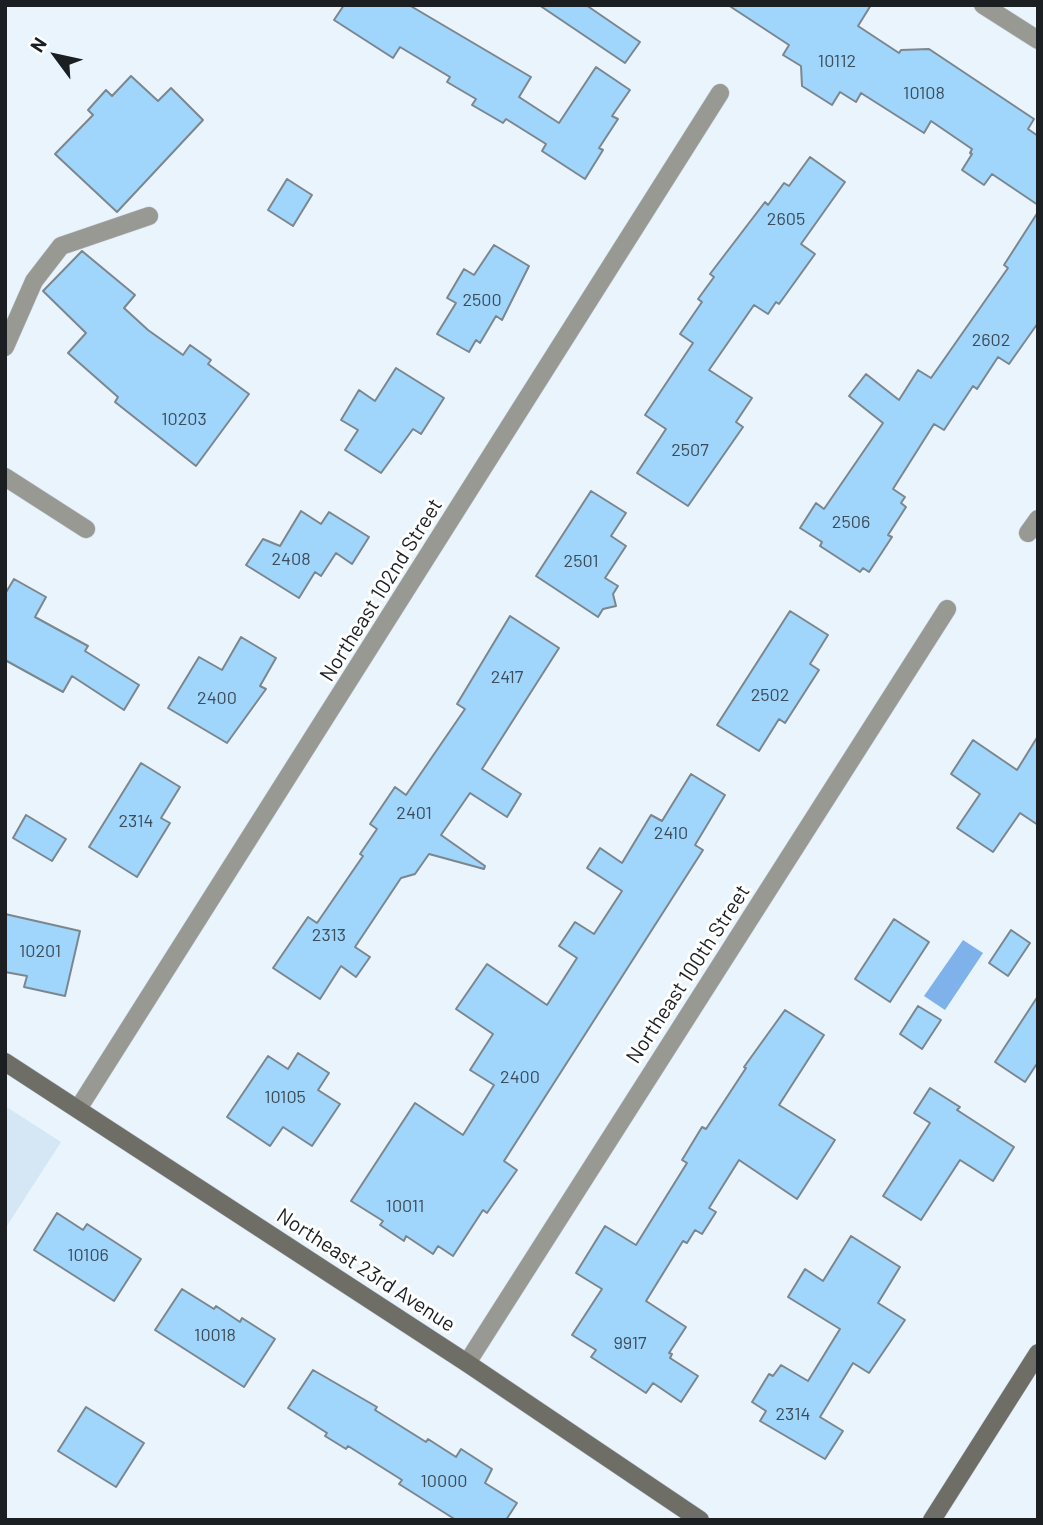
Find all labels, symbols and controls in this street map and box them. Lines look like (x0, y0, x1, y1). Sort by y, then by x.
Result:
north arrow (21, 21, 91, 91)
text: N (25, 33, 51, 56)
house number: 10112 (818, 50, 856, 72)
house number: 10108 (903, 82, 945, 104)
house number: 2605 (767, 208, 805, 230)
house number: 2500 (462, 289, 502, 311)
house number: 2602 (972, 329, 1010, 351)
house number: 10203 (161, 408, 207, 430)
house number: 2507 (671, 439, 709, 461)
street label: Northeast 102nd Street (314, 494, 448, 686)
house number: 2506 (832, 511, 870, 533)
house number: 2408 (271, 548, 311, 570)
house number: 2501 (564, 550, 598, 572)
house number: 2417 (491, 666, 523, 688)
house number: 2502 (751, 684, 789, 706)
house number: 2400 (197, 687, 237, 709)
house number: 2401 (396, 802, 432, 824)
house number: 2314 (119, 810, 153, 832)
house number: 2410 (654, 822, 688, 844)
street label: Northeast 100th Street (621, 880, 755, 1068)
house number: 2313 (312, 924, 346, 946)
house number: 10201 (19, 940, 61, 962)
house number: 2400 (500, 1066, 540, 1088)
house number: 10105 (264, 1086, 306, 1108)
house number: 10011 (386, 1195, 424, 1217)
street label: Northeast 23rd Avenue (272, 1203, 460, 1337)
house number: 10106 (67, 1244, 109, 1266)
house number: 10018 (194, 1324, 236, 1346)
house number: 9917 (613, 1332, 647, 1354)
house number: 2314 (776, 1403, 810, 1425)
house number: 10000 (421, 1470, 467, 1492)

